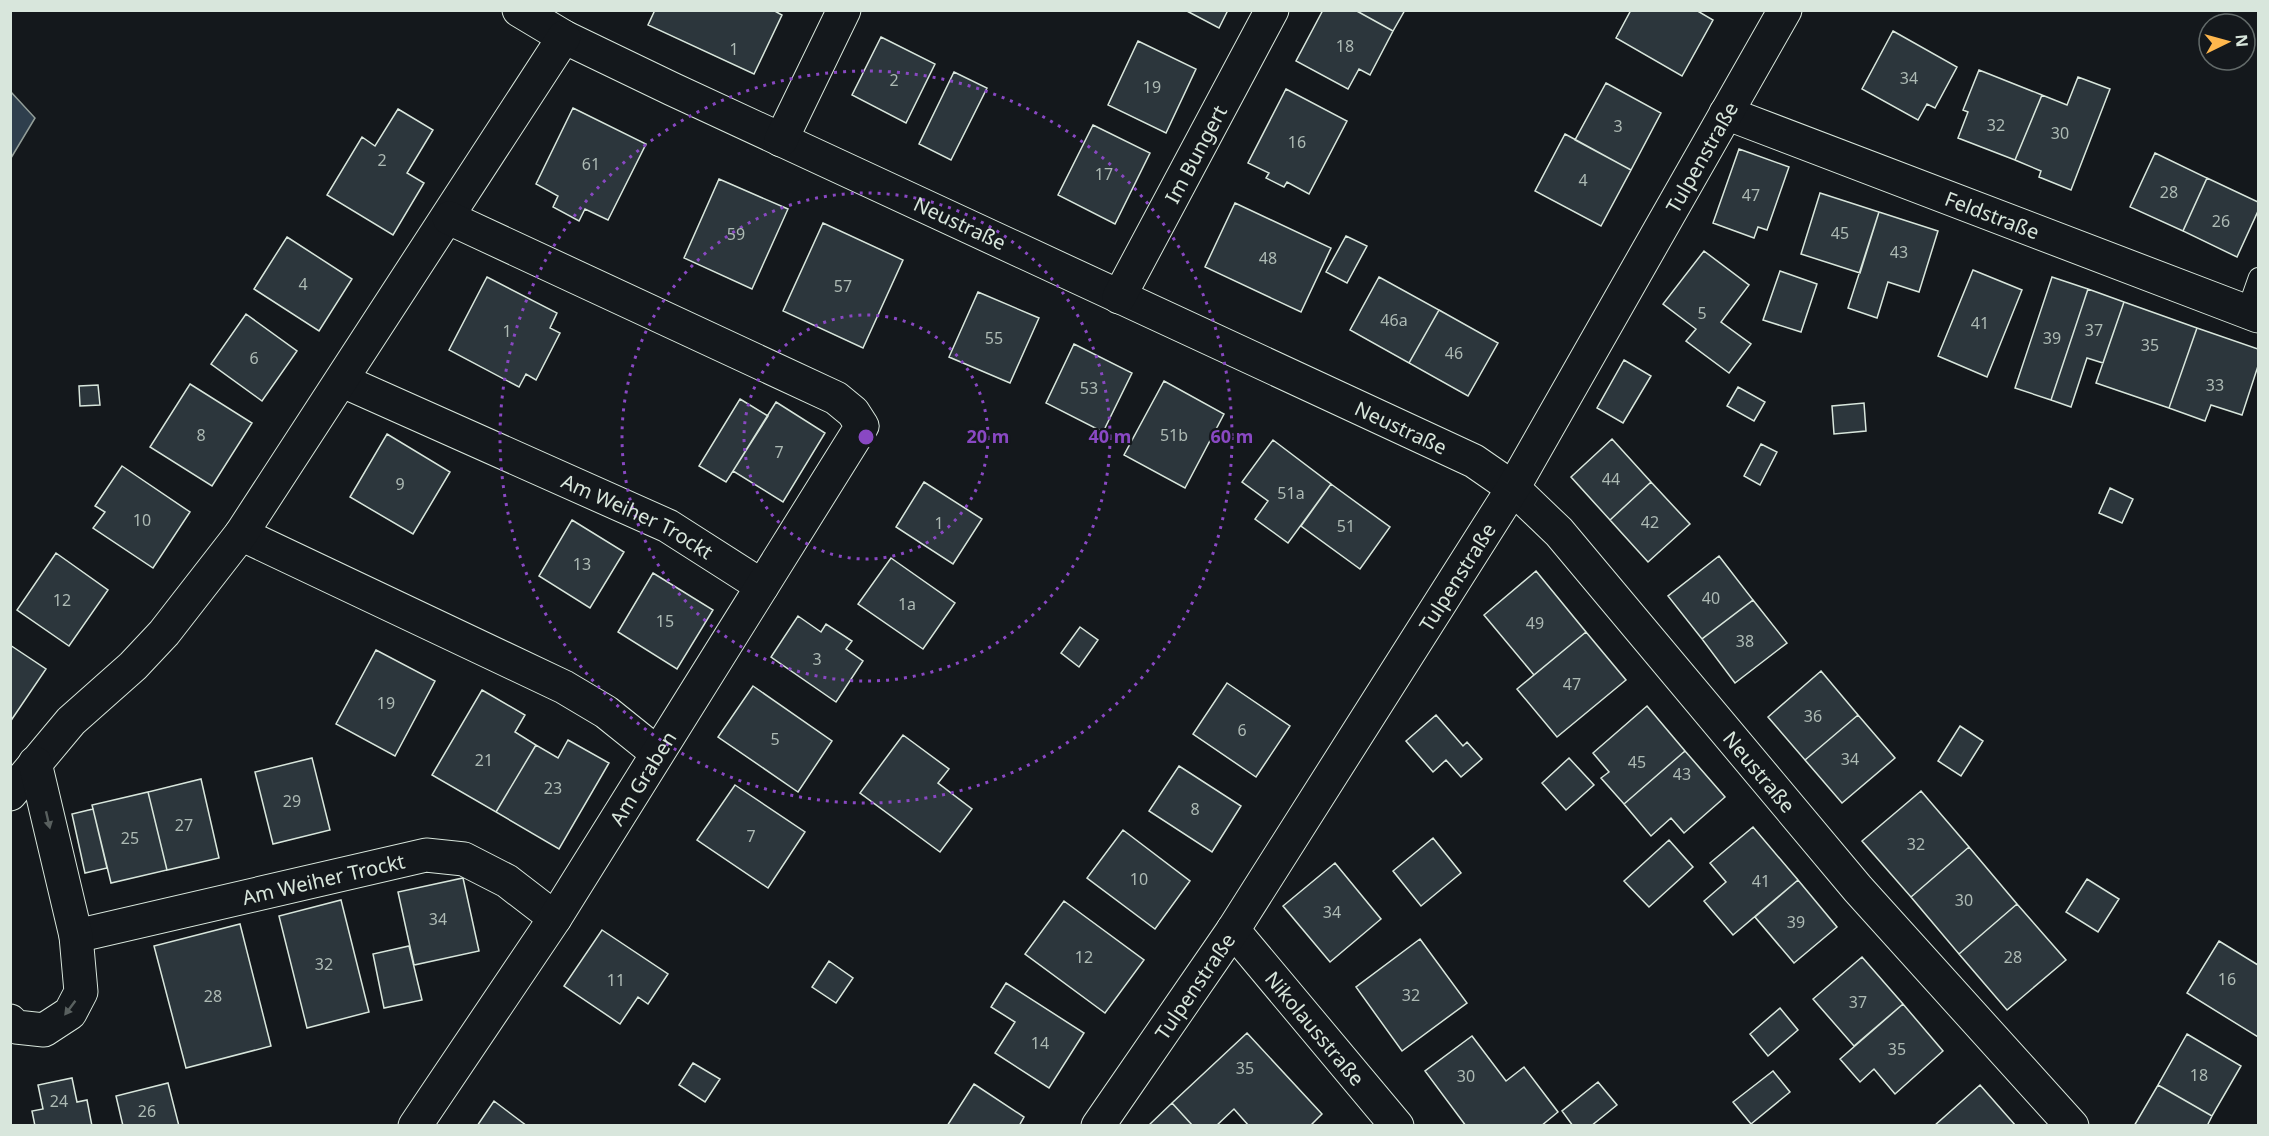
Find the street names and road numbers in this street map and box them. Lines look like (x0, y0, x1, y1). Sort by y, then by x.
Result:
street label: Tulpenstraße (1659, 97, 1744, 217)
street label: Im Bungert (1158, 100, 1232, 208)
street label: Feldstraße (1941, 184, 2043, 245)
street label: Neustraße (910, 190, 1011, 256)
street label: Neustraße (1351, 394, 1451, 460)
street label: Am Weiher Trockt (558, 467, 718, 565)
street label: Tulpenstraße (1412, 518, 1501, 636)
street label: Neustraße (1718, 725, 1802, 818)
street label: Am Graben (603, 726, 682, 830)
street label: Am Weiher Trockt (239, 847, 407, 911)
street label: Tulpenstraße (1148, 927, 1241, 1045)
street label: Nikolausstraße (1259, 965, 1371, 1091)

